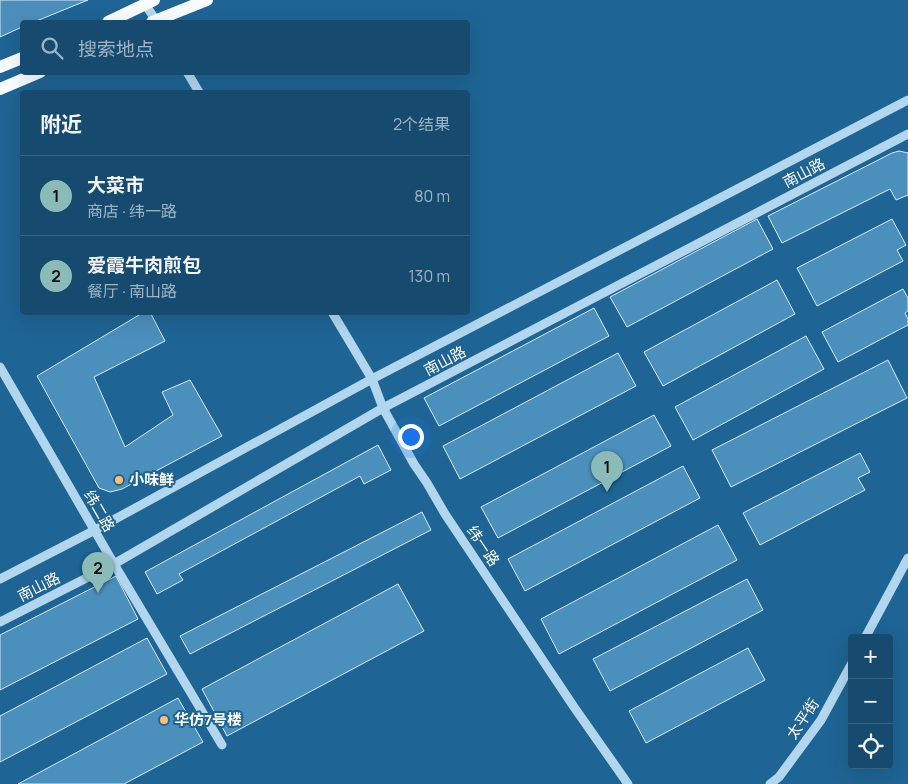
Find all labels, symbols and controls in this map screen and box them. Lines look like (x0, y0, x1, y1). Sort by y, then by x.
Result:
search box (20, 20, 470, 75)
icon: search (38, 34, 66, 62)
text: 搜索地点 (78, 36, 154, 62)
text: 附近 (40, 110, 82, 138)
text: 2个结果 (393, 113, 450, 135)
street label: 南山路 (779, 153, 829, 192)
text: 大菜市 (87, 172, 144, 198)
text: 1 (52, 185, 60, 207)
text: 80 m (414, 185, 450, 207)
text: 商店 · 纬一路 (87, 200, 177, 222)
text: 爱霞牛肉煎包 (87, 252, 201, 278)
text: 2 (51, 265, 61, 287)
text: 130 m (408, 265, 450, 287)
text: 餐厅 · 南山路 (87, 280, 177, 302)
street label: 南山路 (420, 341, 470, 380)
your location (398, 424, 424, 450)
pin: 1 (591, 451, 623, 492)
place label: 小味鲜 (129, 469, 174, 490)
marker: 小味鲜 (113, 474, 125, 486)
street label: 纬二路 (79, 486, 120, 535)
street label: 纬一路 (462, 521, 505, 570)
pin: 2 (82, 552, 114, 593)
street label: 南山路 (14, 567, 64, 606)
map controls (848, 634, 893, 769)
button: + (848, 634, 893, 679)
button: − (848, 679, 893, 724)
street label: 太平街 (781, 694, 824, 743)
place label: 华仿7号楼 (174, 709, 242, 730)
marker: 华仿7号楼 (158, 714, 170, 726)
button: locate (848, 724, 893, 769)

